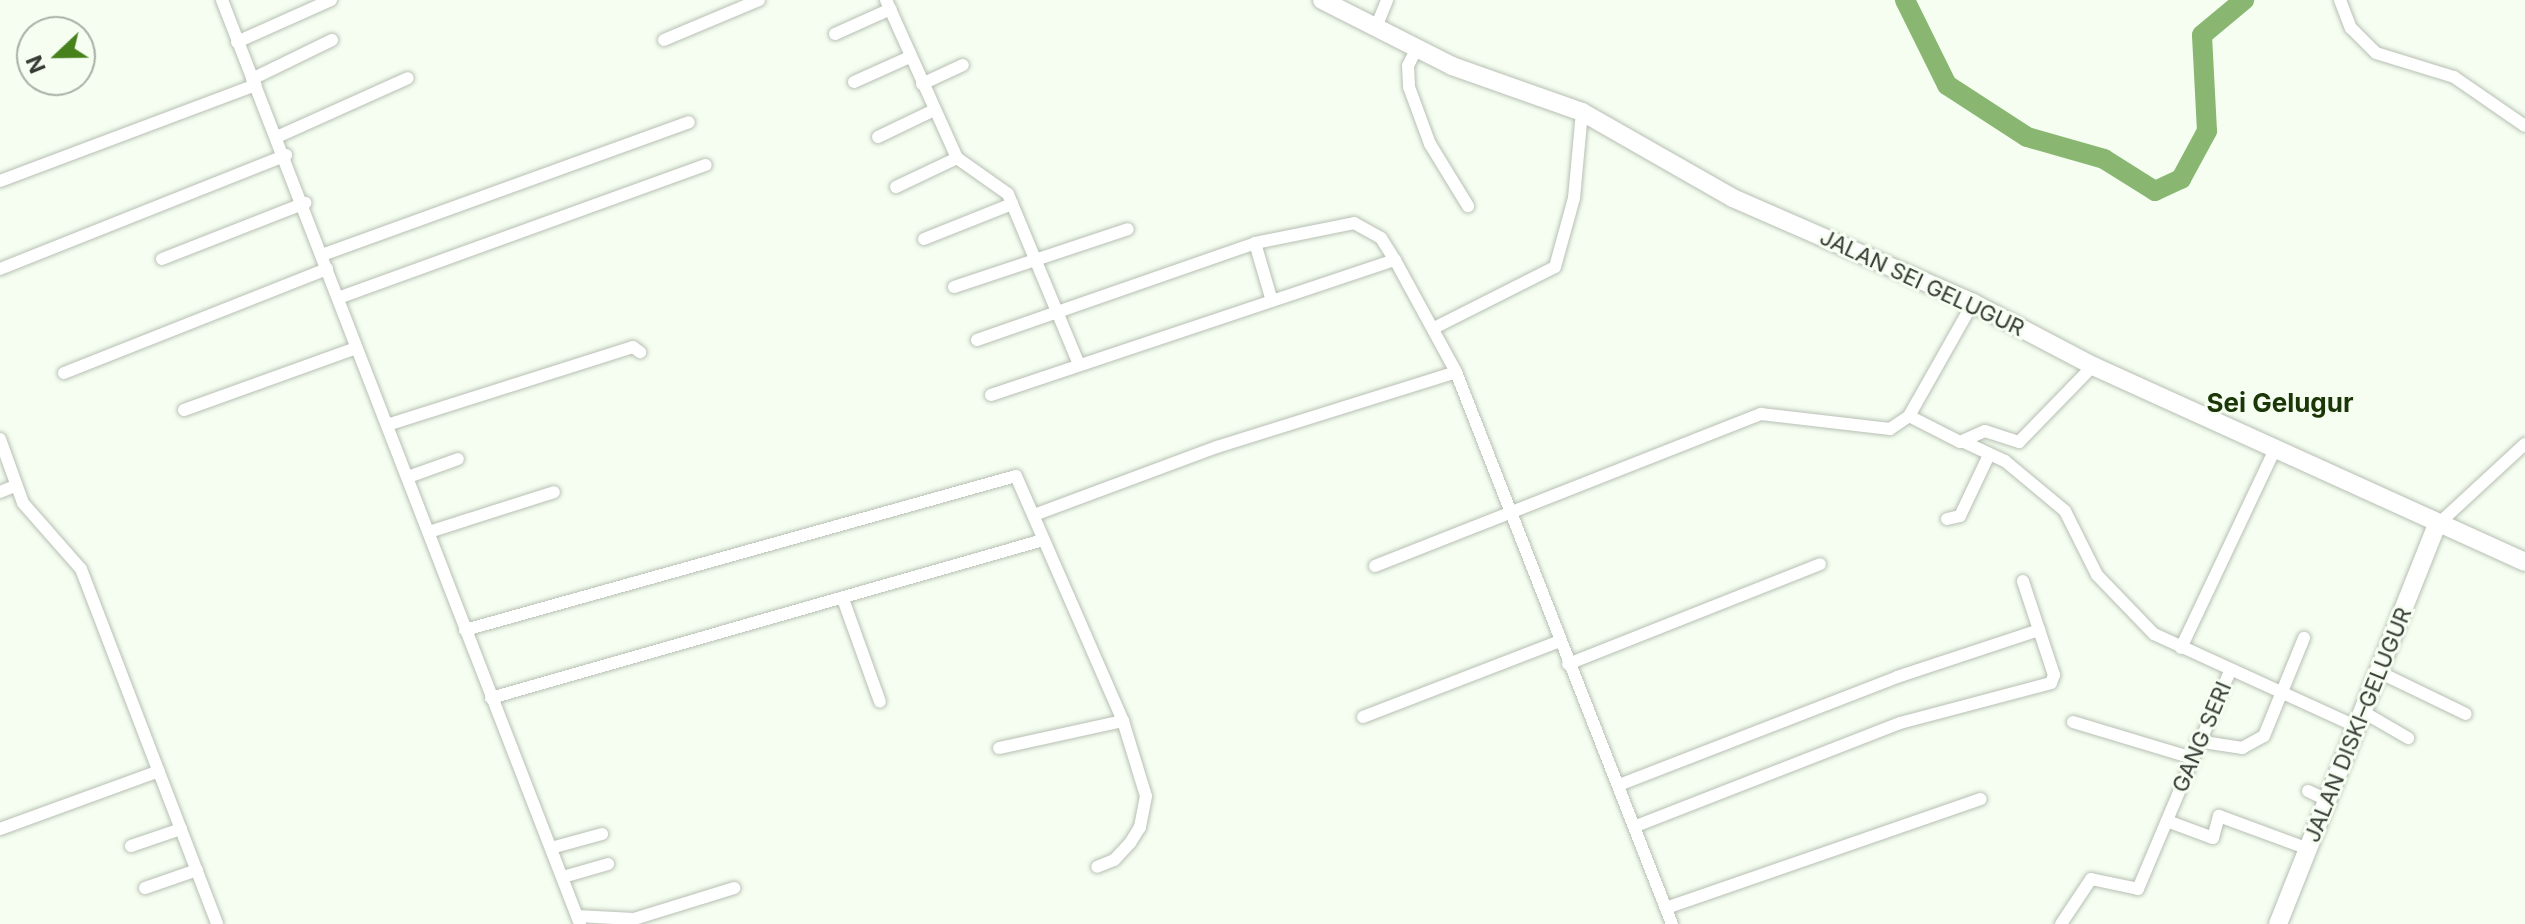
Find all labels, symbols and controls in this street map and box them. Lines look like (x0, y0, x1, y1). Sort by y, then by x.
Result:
north arrow (16, 16, 96, 96)
text: N (20, 52, 51, 77)
street label: JALAN SEI GELUGUR (1816, 224, 2028, 342)
district label: Sei Gelugur (2206, 387, 2354, 419)
street label: JALAN DISKI–GELUGUR (2299, 604, 2417, 846)
street label: GANG SERI (2167, 678, 2237, 796)

